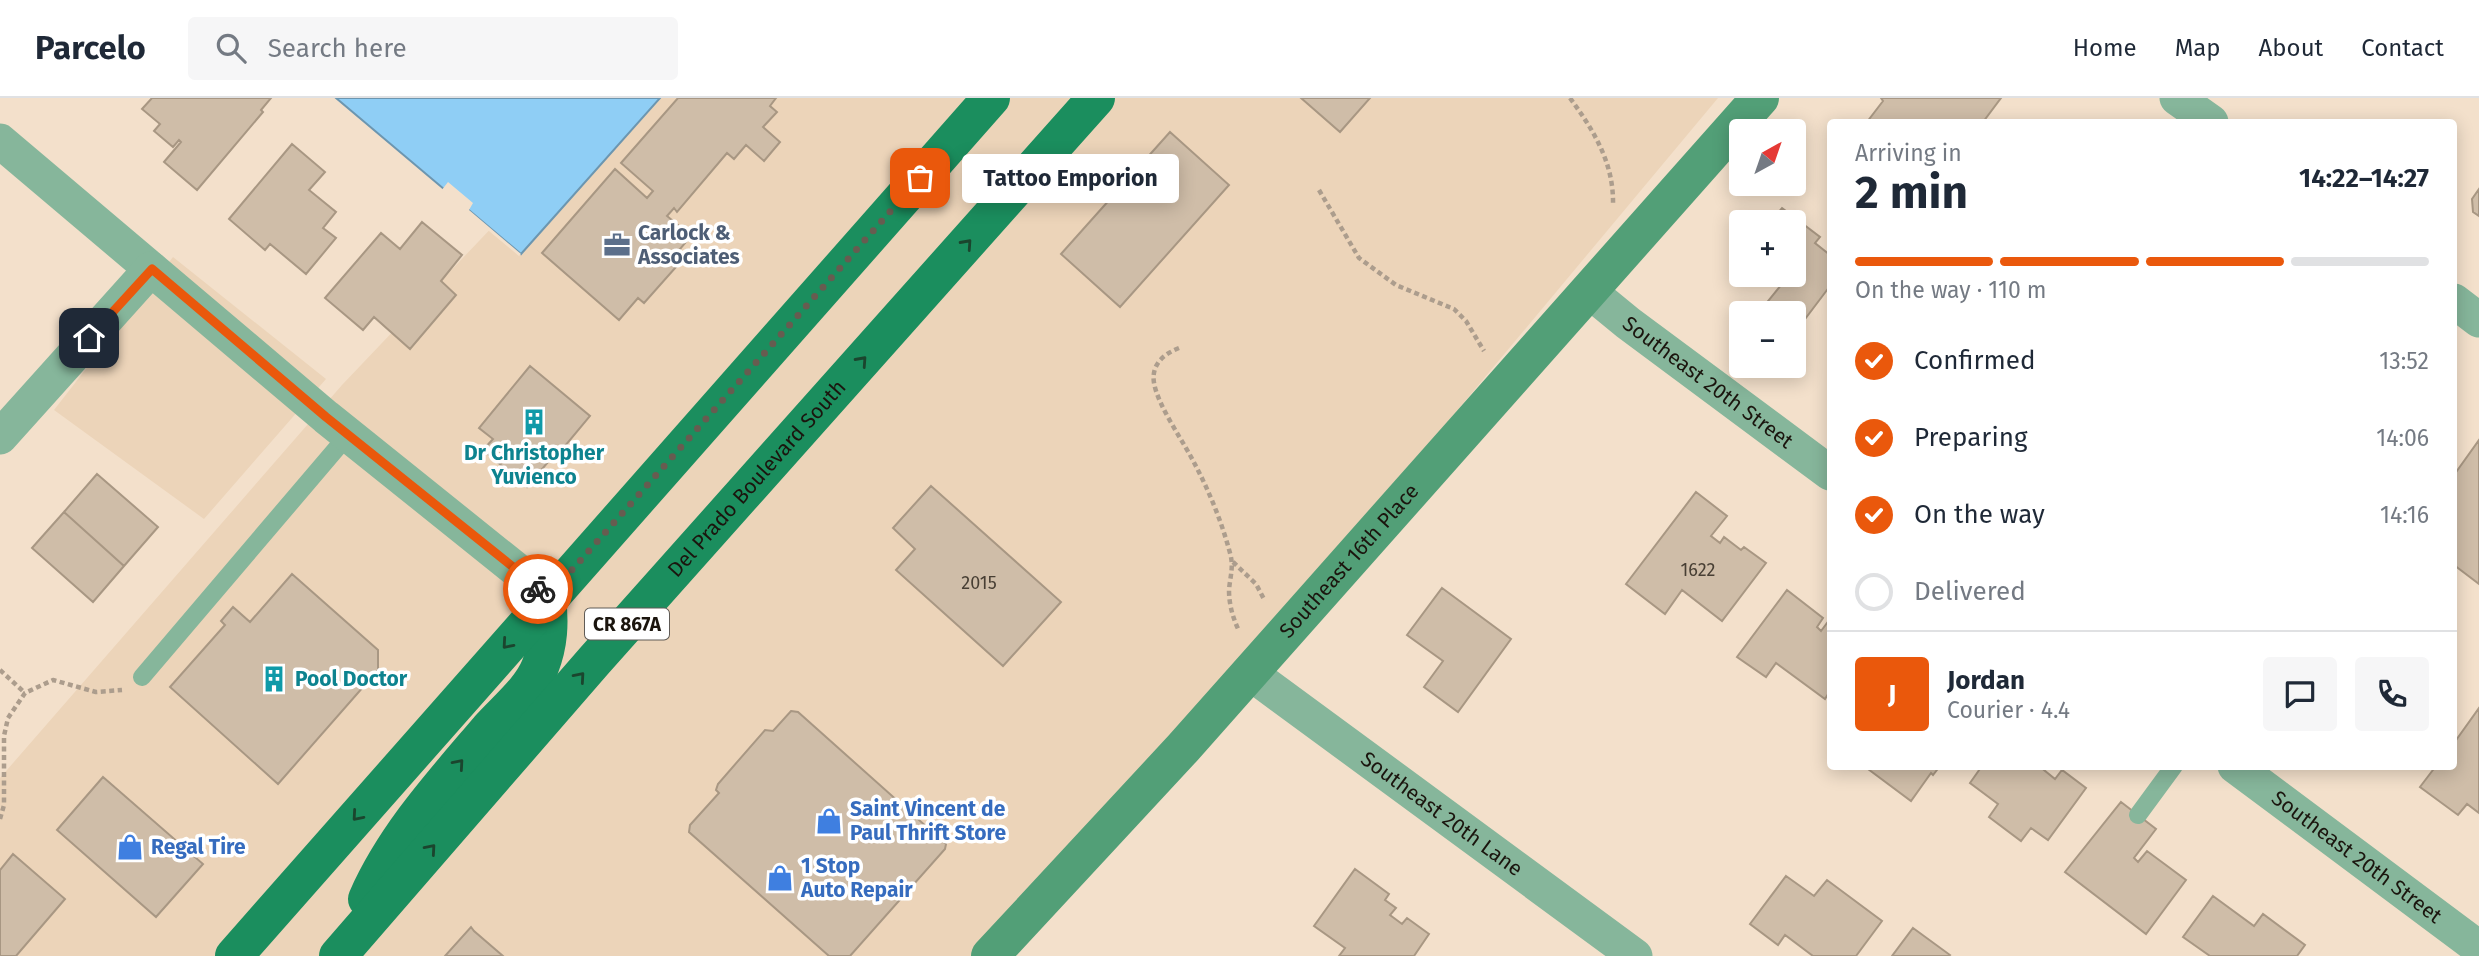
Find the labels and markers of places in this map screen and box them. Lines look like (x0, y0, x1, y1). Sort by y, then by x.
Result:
pin (890, 148, 950, 208)
callout: Tattoo Emporion (962, 154, 1179, 202)
place label: Carlock & Associates (637, 220, 740, 270)
office icon: Carlock & Associates (602, 230, 632, 260)
pin (59, 308, 119, 368)
building icon: Dr Christopher Yuvienco (519, 407, 549, 437)
place label: Dr Christopher Yuvienco (464, 440, 605, 490)
building icon: Pool Doctor (259, 664, 289, 694)
place label: Pool Doctor (295, 666, 408, 692)
place label: Saint Vincent de Paul Thrift Store (850, 796, 1006, 846)
shop icon: Saint Vincent de Paul Thrift Store (814, 806, 844, 836)
shop icon: Regal Tire (115, 832, 145, 862)
place label: Regal Tire (151, 834, 246, 860)
place label: 1 Stop Auto Repair (800, 853, 913, 903)
shop icon: 1 Stop Auto Repair (765, 863, 795, 893)

